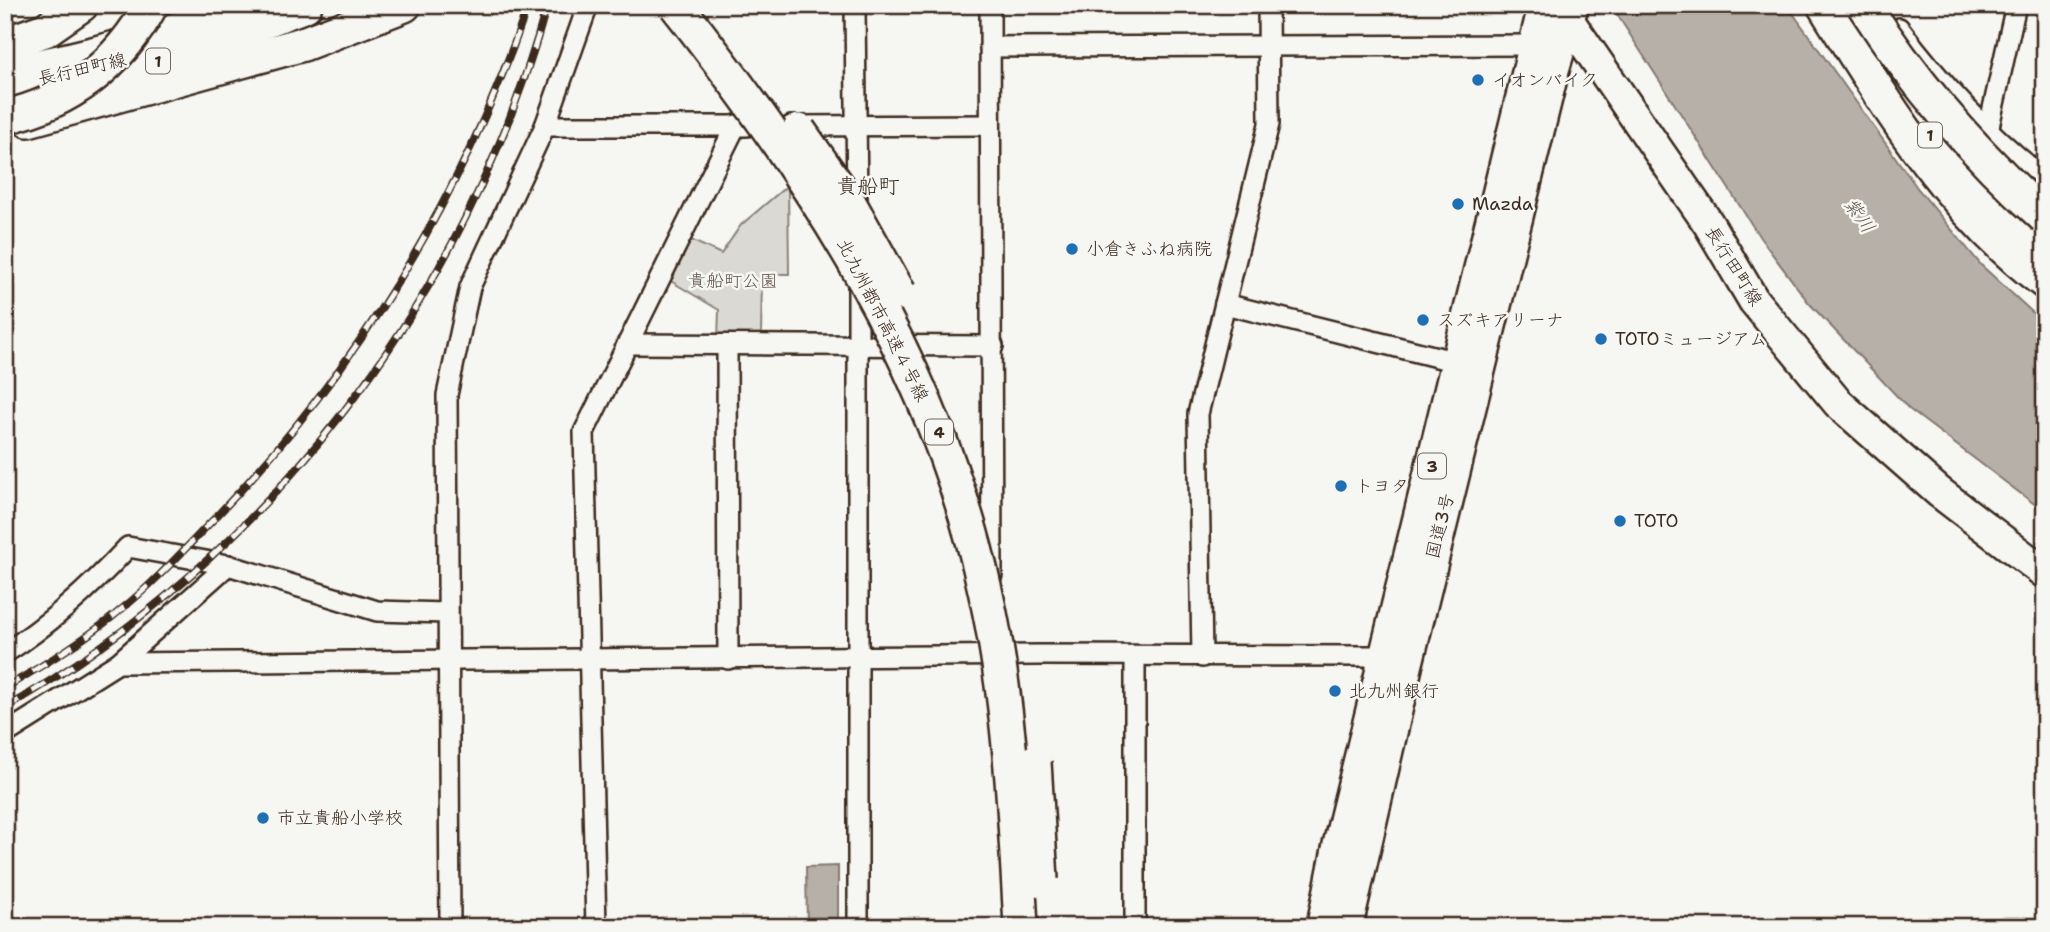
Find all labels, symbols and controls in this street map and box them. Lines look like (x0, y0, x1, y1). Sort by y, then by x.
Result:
street label: 長行田町線 (35, 47, 129, 91)
road number: 1 (146, 48, 170, 74)
place label: イオンバイク (1492, 68, 1598, 92)
marker: イオンバイク (1470, 72, 1486, 88)
road number: 1 (1918, 122, 1942, 148)
district label: 貴船町 (837, 172, 900, 200)
place label: Mazda (1472, 192, 1533, 216)
water label: 紫川 (1838, 193, 1881, 238)
marker: Mazda (1450, 196, 1466, 212)
street label: 長行田町線 (1700, 221, 1768, 311)
street label: 北九州都市高速４号線 (831, 234, 935, 406)
place label: 小倉きふね病院 (1086, 237, 1212, 261)
marker: 小倉きふね病院 (1064, 241, 1080, 257)
park label: 貴船町公園 (688, 269, 778, 293)
place label: スズキアリーナ (1437, 308, 1564, 332)
marker: スズキアリーナ (1415, 312, 1431, 328)
place label: TOTOミュージアム (1615, 327, 1767, 351)
marker: TOTOミュージアム (1593, 331, 1609, 347)
road number: 4 (925, 420, 953, 444)
road number: 3 (1418, 453, 1446, 478)
place label: トヨタ (1355, 474, 1409, 498)
marker: トヨタ (1333, 478, 1349, 494)
street label: 国道3号 (1420, 491, 1460, 561)
place label: TOTO (1634, 509, 1679, 533)
marker: TOTO (1612, 513, 1628, 529)
place label: 北九州銀行 (1349, 679, 1439, 703)
marker: 北九州銀行 (1327, 683, 1343, 699)
place label: 市立貴船小学校 (277, 806, 403, 830)
marker: 市立貴船小学校 (255, 810, 271, 826)

